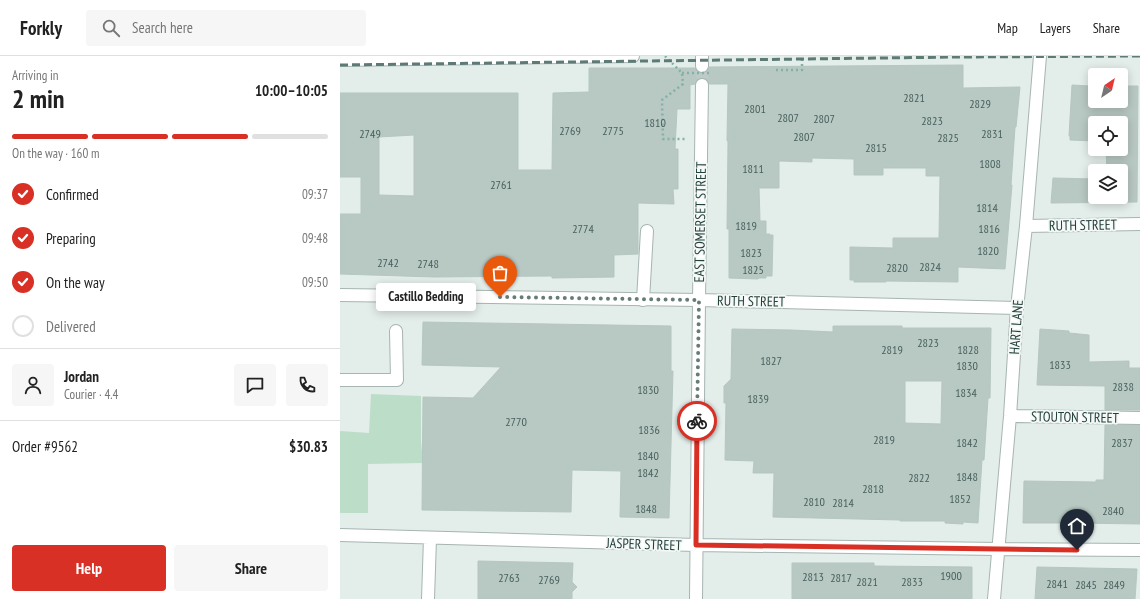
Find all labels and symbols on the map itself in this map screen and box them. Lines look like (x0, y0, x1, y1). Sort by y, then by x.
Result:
north arrow (1088, 68, 1128, 108)
house number: 2821 (903, 90, 925, 105)
house number: 2829 (969, 96, 991, 111)
house number: 2801 (744, 101, 766, 116)
house number: 2807 (777, 110, 799, 125)
house number: 2807 (813, 111, 835, 126)
house number: 2823 (921, 113, 943, 128)
house number: 1810 (644, 115, 666, 130)
house number: 2769 (559, 123, 581, 138)
house number: 2775 (602, 123, 624, 138)
house number: 2749 (359, 126, 381, 141)
house number: 2831 (981, 126, 1003, 141)
house number: 2807 (793, 129, 815, 144)
house number: 2825 (937, 130, 959, 145)
house number: 2815 (865, 140, 887, 155)
house number: 1808 (979, 156, 1001, 171)
street label: EAST SOMERSET STREET (690, 161, 710, 283)
house number: 1811 (742, 161, 764, 176)
house number: 2761 (490, 177, 512, 192)
house number: 1814 (976, 200, 998, 215)
street label: RUTH STREET (1049, 215, 1118, 235)
house number: 1819 (735, 218, 757, 233)
house number: 2774 (572, 221, 594, 236)
house number: 1816 (978, 221, 1000, 236)
house number: 1820 (977, 243, 999, 258)
house number: 1823 (740, 245, 762, 260)
house number: 2742 (377, 255, 399, 270)
house number: 2748 (417, 256, 439, 271)
pin (483, 256, 517, 297)
house number: 2824 (919, 259, 941, 274)
house number: 2820 (886, 260, 908, 275)
house number: 1825 (742, 262, 764, 277)
callout: Castillo Bedding (376, 283, 476, 311)
street label: RUTH STREET (717, 291, 786, 311)
street label: HART LANE (1005, 299, 1027, 355)
house number: 2823 (917, 335, 939, 350)
house number: 2819 (881, 342, 903, 357)
house number: 1828 (957, 342, 979, 357)
house number: 1827 (760, 353, 782, 368)
house number: 1833 (1049, 357, 1071, 372)
house number: 1830 (956, 358, 978, 373)
house number: 2838 (1112, 379, 1134, 394)
house number: 1830 (637, 382, 659, 397)
house number: 1834 (955, 385, 977, 400)
house number: 1839 (747, 391, 769, 406)
courier (677, 401, 717, 441)
street label: STOUTON STREET (1031, 407, 1120, 427)
house number: 2770 (505, 414, 527, 429)
house number: 1836 (638, 422, 660, 437)
house number: 2819 (873, 432, 895, 447)
house number: 1842 (956, 435, 978, 450)
house number: 2837 (1111, 435, 1133, 450)
house number: 1840 (637, 448, 659, 463)
house number: 1842 (637, 465, 659, 480)
house number: 1848 (956, 469, 978, 484)
house number: 2822 (908, 470, 930, 485)
house number: 2818 (862, 481, 884, 496)
house number: 1852 (949, 491, 971, 506)
house number: 2810 (803, 494, 825, 509)
house number: 2814 (832, 495, 854, 510)
house number: 1848 (635, 501, 657, 516)
house number: 2840 (1102, 503, 1124, 518)
pin (1060, 509, 1094, 550)
street label: JASPER STREET (605, 534, 683, 554)
house number: 1900 (940, 568, 962, 583)
house number: 2813 (802, 569, 824, 584)
house number: 2763 (498, 570, 520, 585)
house number: 2817 (830, 570, 852, 585)
house number: 2769 (538, 572, 560, 587)
house number: 2821 (856, 574, 878, 589)
house number: 2833 (901, 574, 923, 589)
house number: 2841 (1046, 576, 1068, 591)
house number: 2845 (1075, 577, 1097, 592)
house number: 2849 (1103, 577, 1125, 592)

